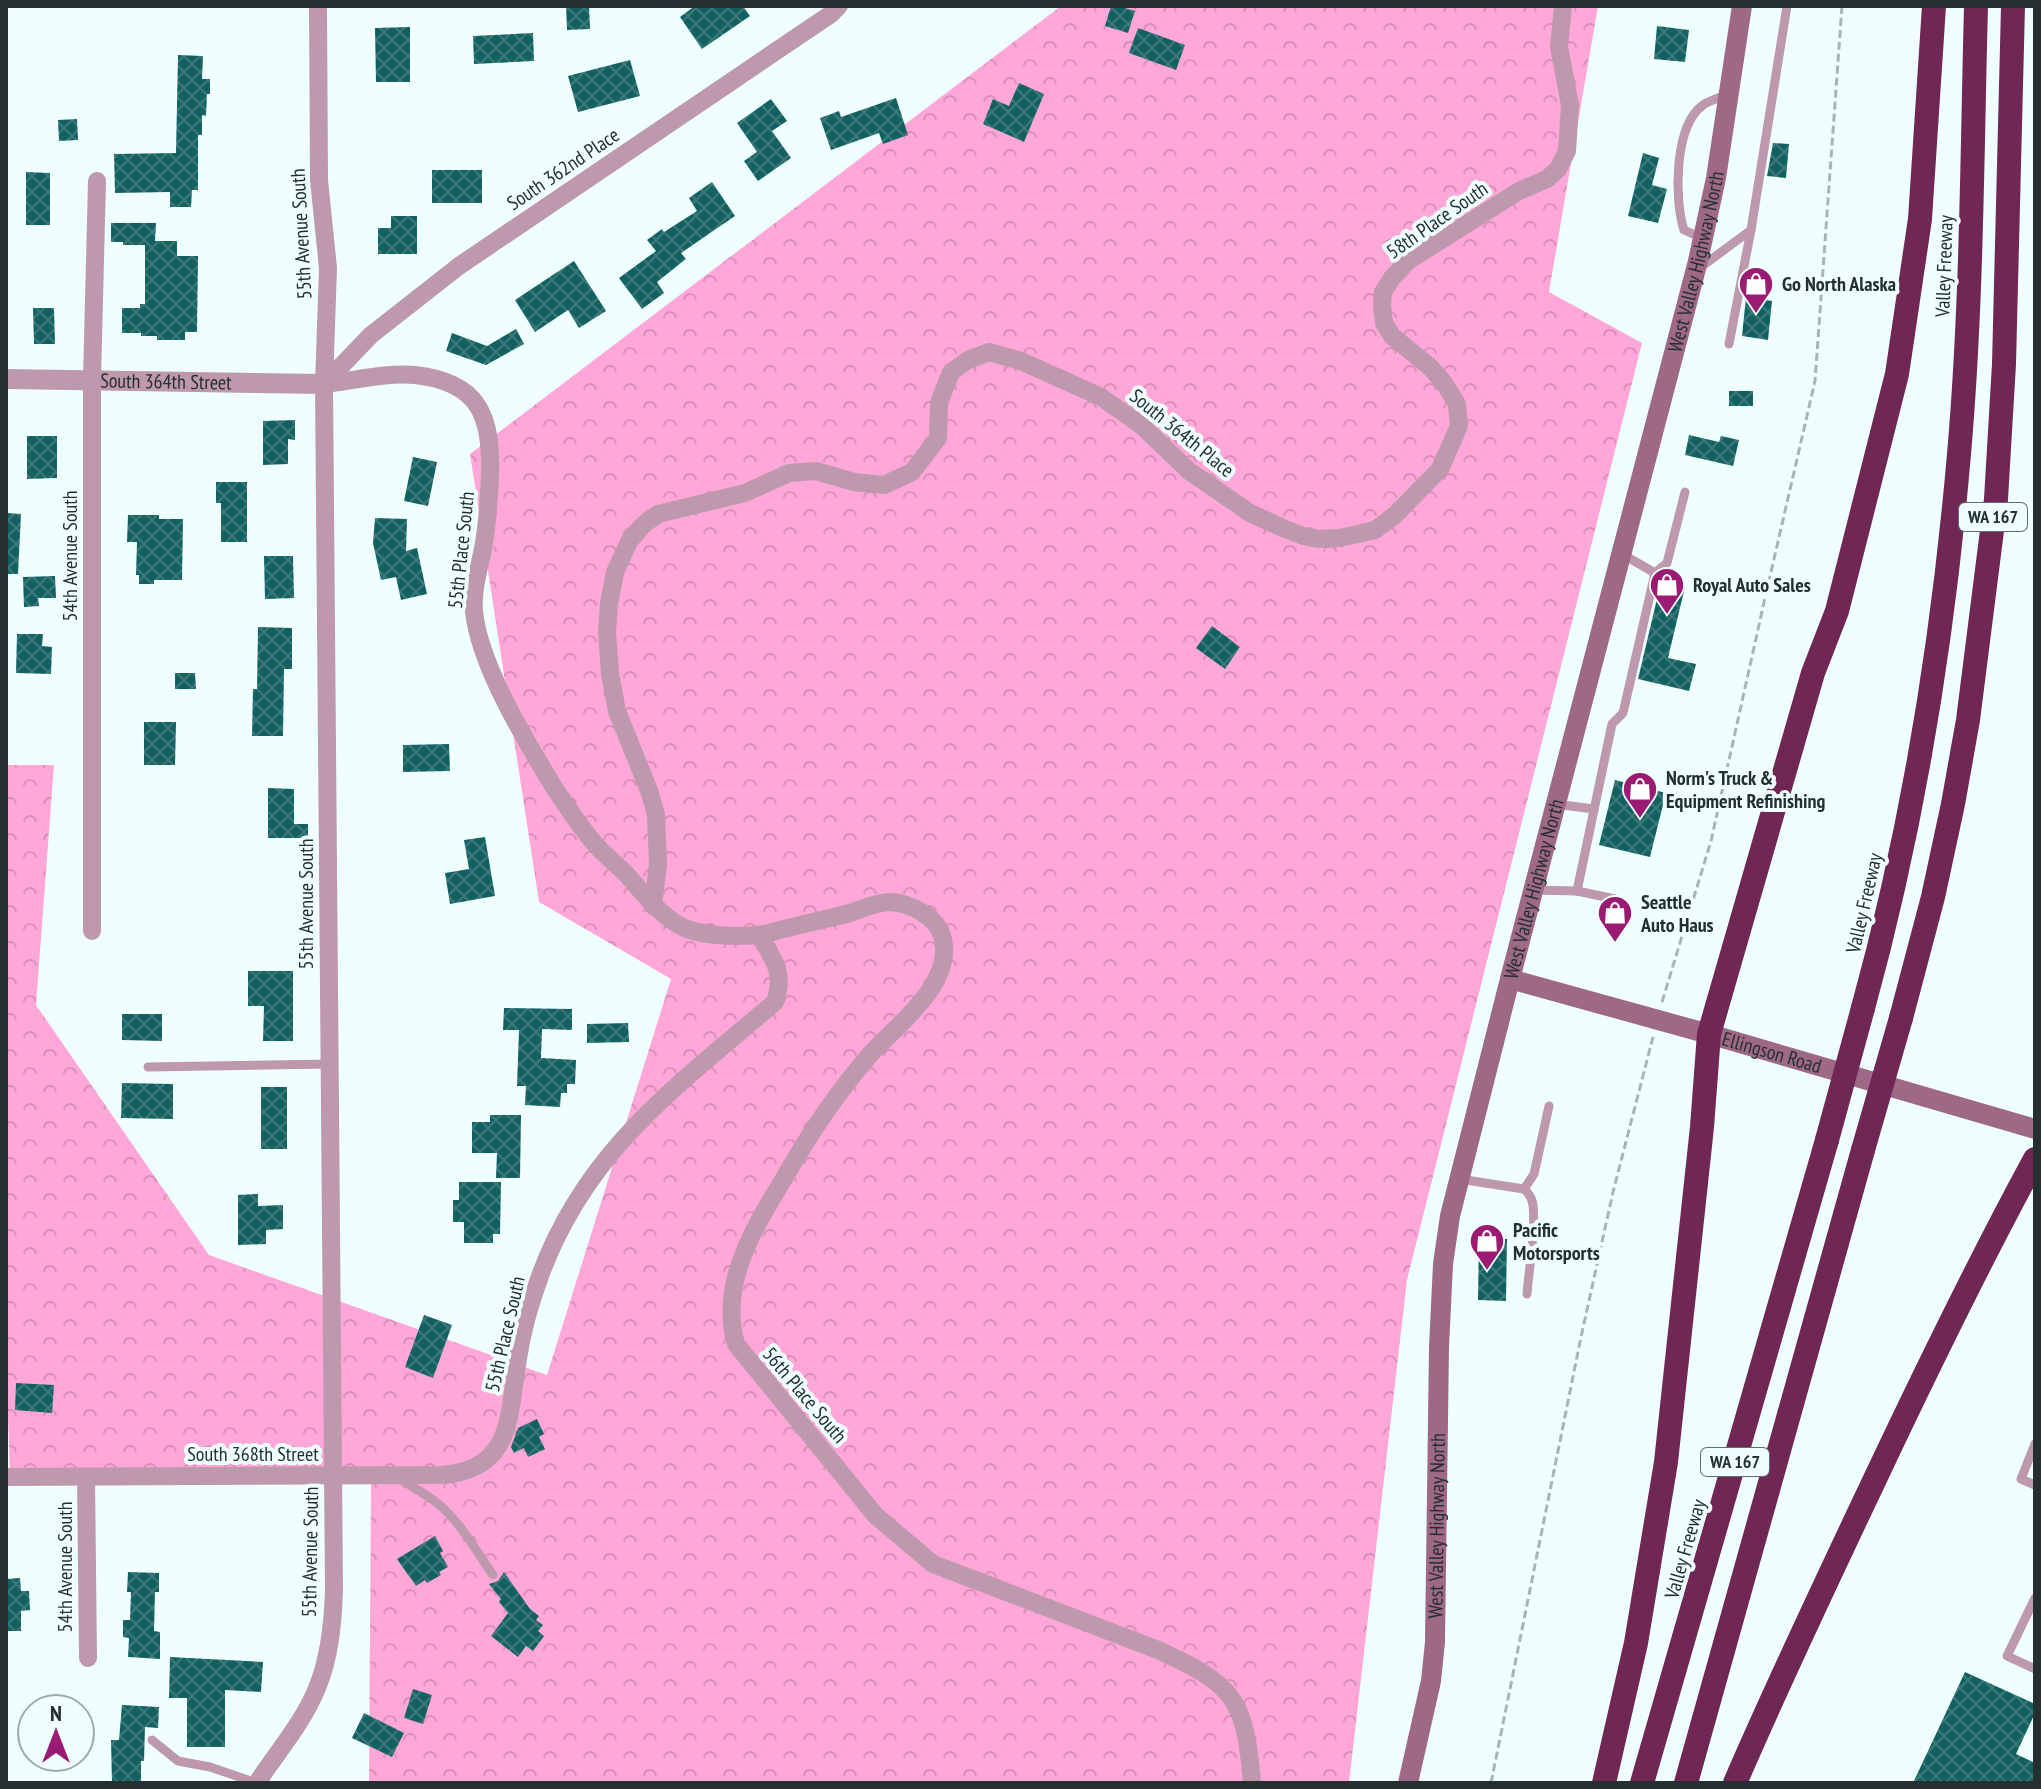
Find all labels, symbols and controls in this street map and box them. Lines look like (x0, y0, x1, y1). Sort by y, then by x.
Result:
street label: South 362nd Place (502, 122, 624, 216)
street label: 55th Avenue South (285, 168, 317, 300)
street label: West Valley Highway North (1662, 170, 1730, 355)
street label: 58th Place South (1381, 176, 1493, 264)
street label: Valley Freeway (1929, 214, 1959, 318)
shop icon: Go North Alaska (1737, 265, 1775, 315)
place label: Go North Alaska (1782, 271, 1896, 297)
street label: South 364th Street (100, 367, 232, 396)
street label: South 364th Place (1125, 383, 1239, 483)
street label: 55th Place South (442, 490, 480, 610)
street label: 54th Avenue South (57, 491, 83, 622)
road number: WA 167 (1959, 503, 2027, 531)
shop icon: Royal Auto Sales (1648, 566, 1686, 616)
place label: Royal Auto Sales (1693, 572, 1811, 598)
place label: Norm's Truck & Equipment Refinishing (1666, 765, 1825, 814)
shop icon: Norm's Truck & Equipment Refinishing (1621, 770, 1659, 820)
street label: West Valley Highway North (1498, 796, 1570, 982)
street label: 55th Avenue South (293, 839, 319, 970)
street label: Valley Freeway (1840, 850, 1888, 957)
place label: Seattle Auto Haus (1640, 889, 1714, 938)
shop icon: Seattle Auto Haus (1596, 894, 1634, 944)
street label: Ellingson Road (1719, 1026, 1825, 1079)
place label: Pacific Motorsports (1513, 1217, 1600, 1266)
shop icon: Pacific Motorsports (1468, 1222, 1506, 1272)
street label: 55th Place South (479, 1274, 531, 1394)
street label: 56th Place South (757, 1342, 853, 1448)
street label: West Valley Highway North (1422, 1433, 1451, 1619)
street label: South 368th Street (187, 1441, 319, 1467)
road number: WA 167 (1701, 1448, 1769, 1476)
street label: 55th Avenue South (296, 1486, 324, 1618)
street label: Valley Freeway (1658, 1496, 1712, 1603)
street label: 54th Avenue South (52, 1502, 78, 1633)
north arrow (16, 1693, 96, 1773)
text: N (50, 1699, 62, 1727)

